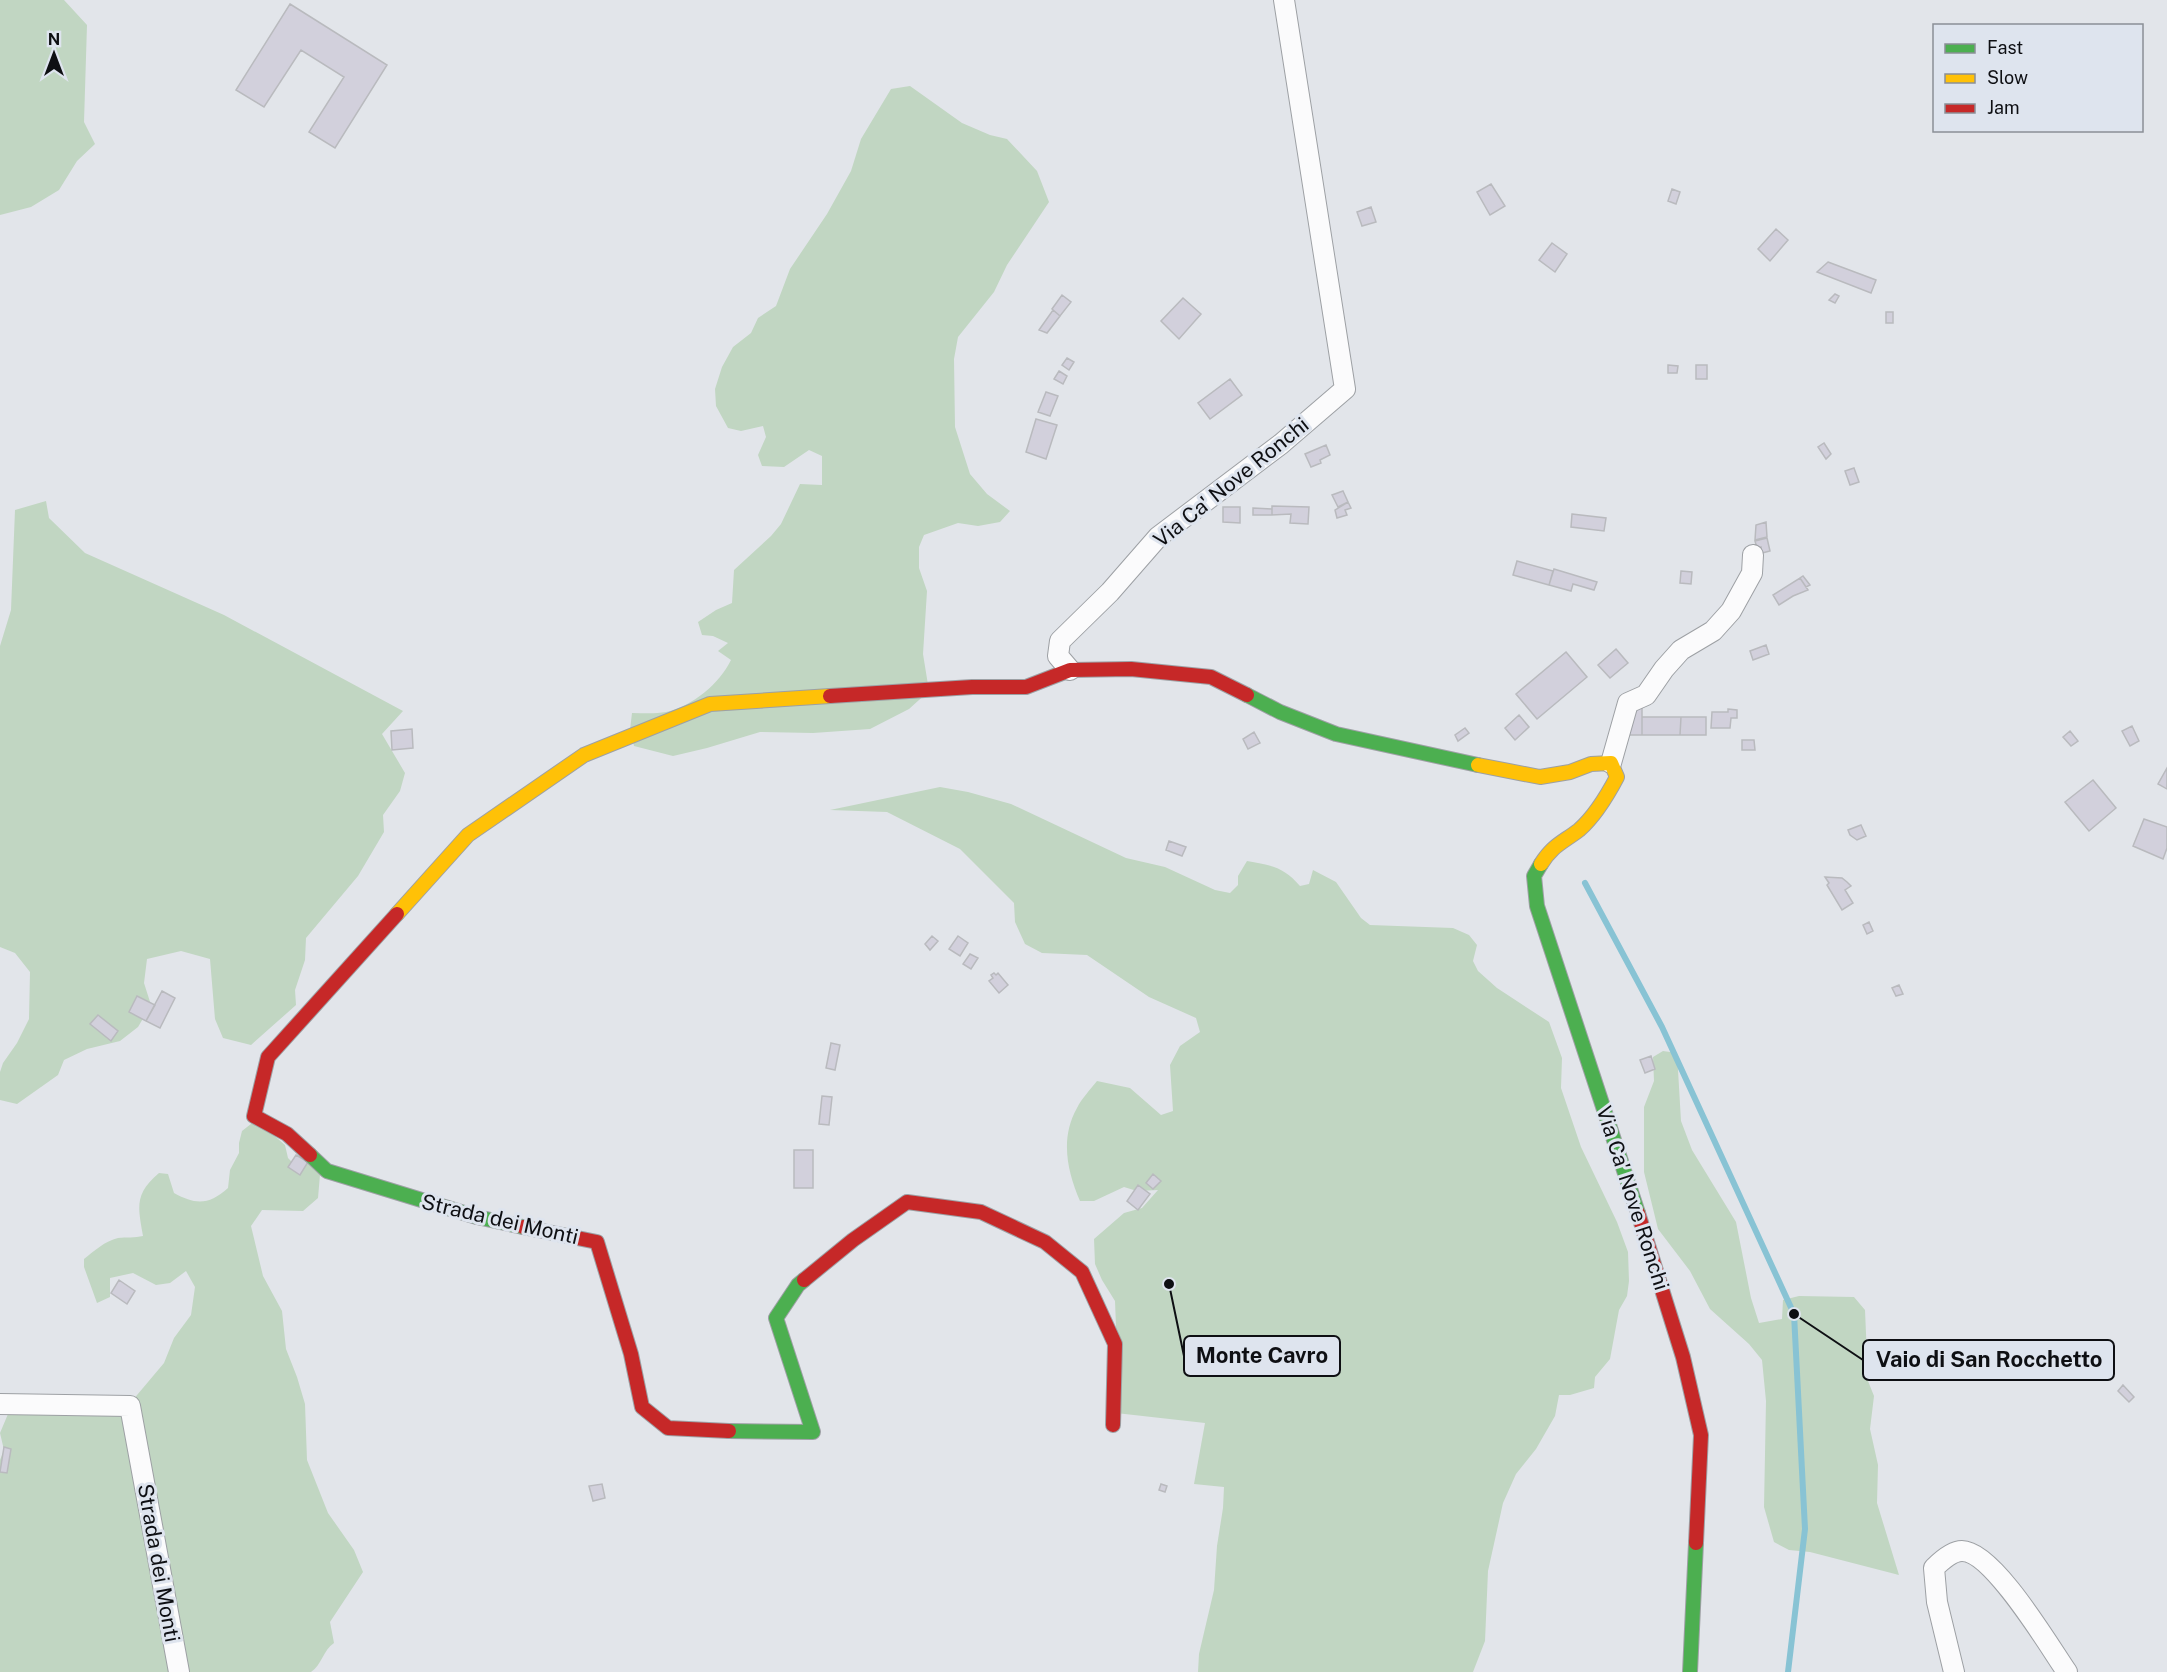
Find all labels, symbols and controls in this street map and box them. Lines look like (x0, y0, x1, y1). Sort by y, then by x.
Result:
north arrow (24, 24, 84, 84)
legend (1933, 24, 2143, 132)
text: N (48, 30, 60, 49)
text: Fast (1987, 37, 2023, 58)
text: Slow (1987, 67, 2028, 88)
text: Jam (1987, 97, 2020, 118)
street label: Via Ca' Nove Ronchi (1148, 412, 1314, 552)
street label: Via Ca' Nove Ronchi (1591, 1103, 1675, 1293)
street label: Strada dei Monti (419, 1189, 581, 1249)
callout: Monte Cavro (1184, 1336, 1340, 1376)
callout: Vaio di San Rocchetto (1863, 1340, 2114, 1380)
text: Monte Cavro (1196, 1342, 1328, 1368)
text: Vaio di San Rocchetto (1876, 1346, 2102, 1372)
street label: Strada dei Monti (133, 1482, 185, 1644)

